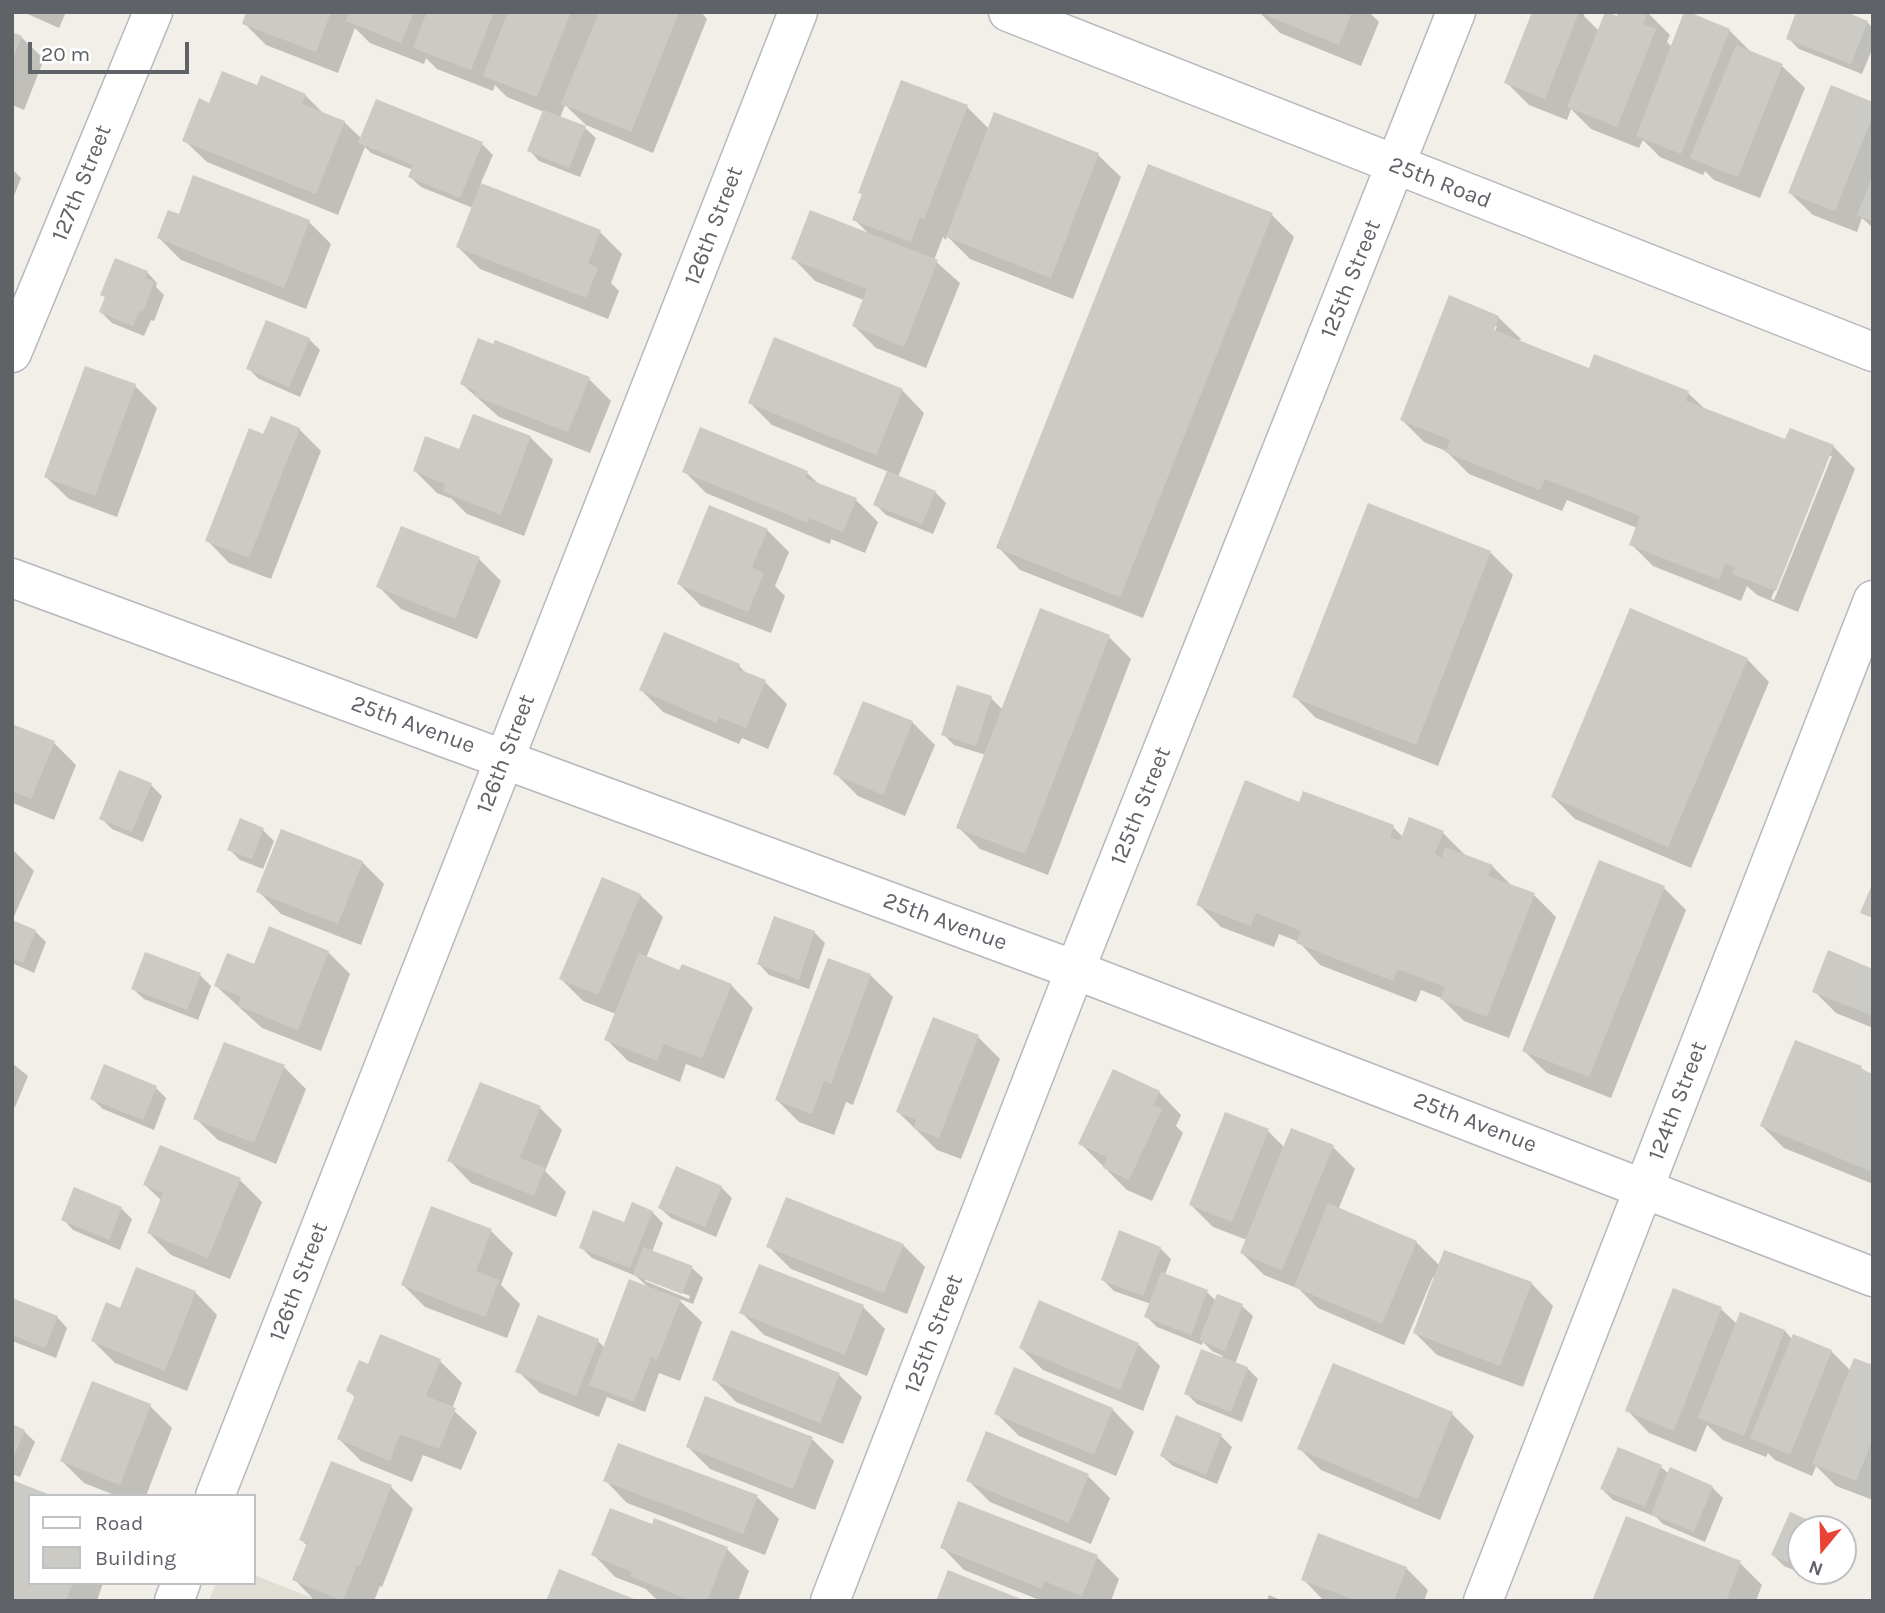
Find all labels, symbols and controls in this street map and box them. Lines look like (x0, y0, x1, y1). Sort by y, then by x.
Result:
scale bar (32, 28, 192, 72)
text: 20 m (41, 42, 90, 66)
street label: 127th Street (46, 121, 118, 245)
street label: 25th Road (1385, 151, 1495, 215)
street label: 126th Street (679, 163, 749, 289)
street label: 125th Street (1315, 216, 1387, 342)
street label: 25th Avenue (347, 690, 479, 760)
street label: 126th Street (471, 691, 541, 817)
street label: 125th Street (1105, 743, 1177, 869)
street label: 25th Avenue (879, 887, 1011, 957)
street label: 124th Street (1643, 1038, 1713, 1164)
street label: 25th Avenue (1409, 1087, 1541, 1159)
street label: 126th Street (264, 1219, 334, 1345)
street label: 125th Street (899, 1271, 969, 1397)
legend (28, 1494, 256, 1585)
text: Road (95, 1511, 143, 1535)
north arrow (1787, 1515, 1857, 1585)
text: Building (95, 1546, 176, 1570)
text: N (1806, 1555, 1826, 1581)

